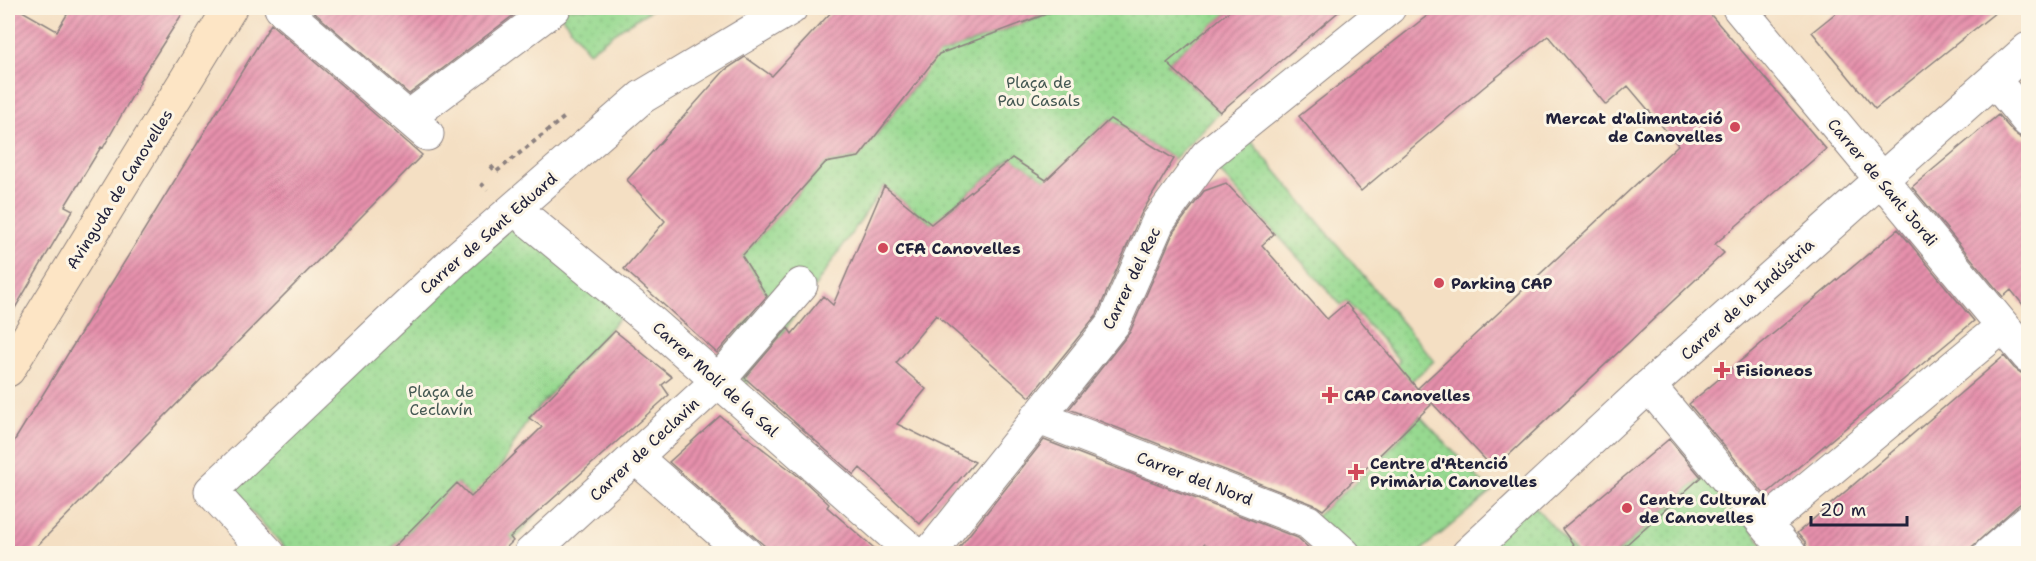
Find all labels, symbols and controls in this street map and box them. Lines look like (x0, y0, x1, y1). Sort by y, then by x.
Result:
park label: Plaça de Pau Casals (998, 72, 1080, 111)
street label: Avinguda de Canovelles (62, 105, 177, 273)
place label: Mercat d'alimentació de Canovelles (1545, 108, 1723, 147)
street label: Carrer de Sant Jordi (1823, 114, 1942, 251)
marker: Mercat d'alimentació de Canovelles (1728, 120, 1742, 134)
street label: Carrer de Sant Eduard (415, 168, 561, 299)
street label: Carrer del Rec (1098, 223, 1165, 333)
street label: Carrer de la Indústria (1676, 234, 1818, 365)
place label: CFA Canovelles (895, 238, 1021, 259)
marker: CFA Canovelles (876, 241, 890, 255)
place label: Parking CAP (1451, 273, 1553, 294)
marker: Parking CAP (1432, 276, 1446, 290)
street label: Carrer Molí de la Sal (648, 317, 783, 442)
place label: Fisioneos (1736, 360, 1813, 381)
marker: Fisioneos (1713, 361, 1731, 379)
park label: Plaça de Ceclavín (408, 381, 474, 420)
place label: CAP Canovelles (1344, 385, 1470, 406)
marker: CAP Canovelles (1321, 386, 1339, 404)
street label: Carrer de Ceclavin (585, 393, 704, 506)
street label: Carrer del Nord (1134, 447, 1256, 510)
place label: Centre d'Atenció Primària Canovelles (1370, 453, 1537, 492)
marker: Centre d'Atenció Primària Canovelles (1347, 463, 1365, 481)
place label: Centre Cultural de Canovelles (1639, 489, 1767, 528)
scale bar (1811, 489, 1907, 527)
text: 20 m (1820, 498, 1866, 522)
marker: Centre Cultural de Canovelles (1620, 501, 1634, 515)

